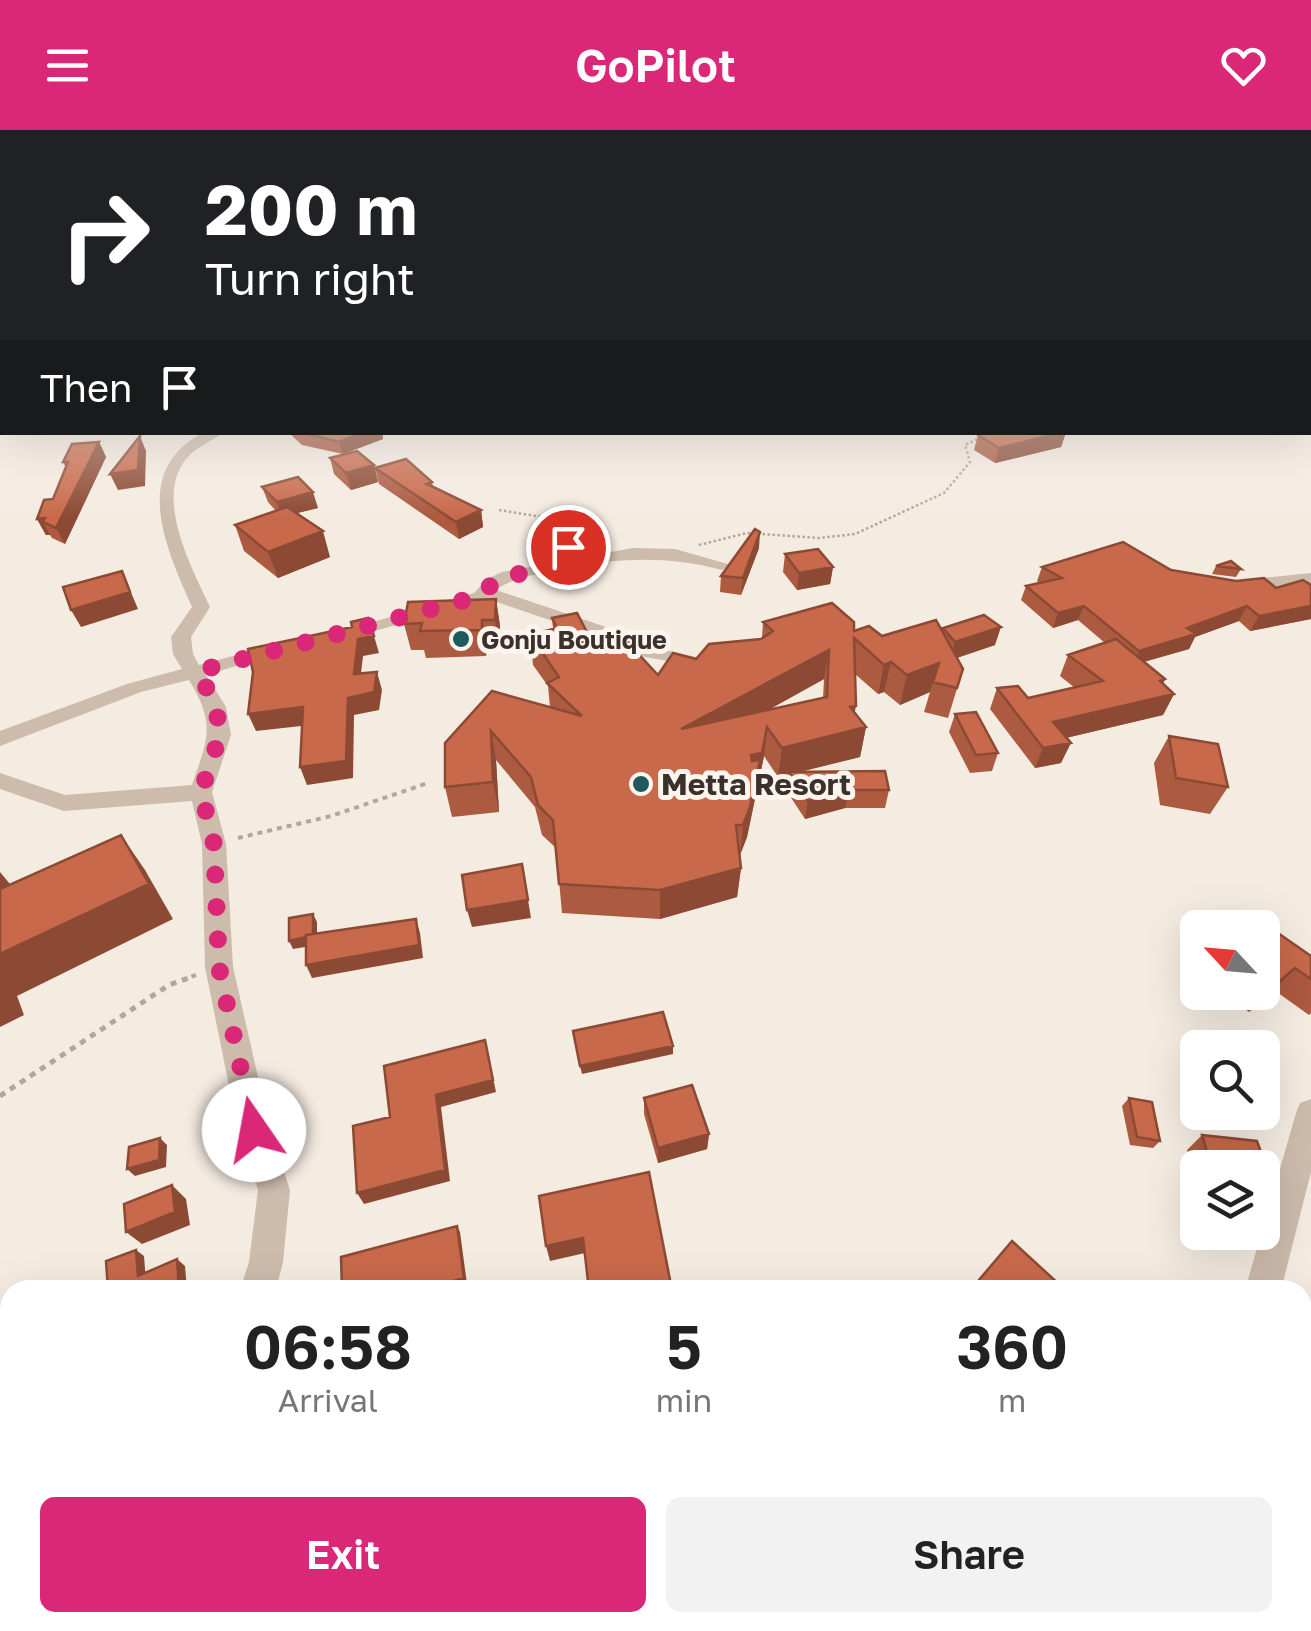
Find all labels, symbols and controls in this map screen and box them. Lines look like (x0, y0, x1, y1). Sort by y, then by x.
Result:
icon: menu (40, 38, 95, 93)
text: GoPilot (575, 38, 736, 92)
icon: heart (1216, 38, 1271, 93)
text: 200 m (205, 166, 417, 250)
icon: right (40, 170, 170, 300)
text: Turn right (205, 251, 415, 305)
icon: arrive (152, 360, 207, 415)
text: Then (40, 365, 132, 410)
pin (526, 505, 611, 590)
icon: arrive (541, 520, 596, 575)
place label: Gonju Boutique (481, 624, 667, 655)
marker: Gonju Boutique (450, 628, 472, 650)
place label: Metta Resort (661, 766, 851, 802)
marker: Metta Resort (630, 773, 652, 795)
north arrow (1180, 910, 1280, 1010)
map controls (1180, 910, 1280, 1250)
button: search (1180, 1030, 1280, 1130)
position arrow (202, 1078, 306, 1182)
button: layers (1180, 1150, 1280, 1250)
text: 06:58 (244, 1310, 412, 1382)
text: 5 (666, 1310, 702, 1382)
text: 360 (956, 1310, 1068, 1382)
text: Arrival (278, 1381, 378, 1419)
text: min (656, 1381, 712, 1419)
text: m (998, 1381, 1026, 1419)
button: Exit (40, 1497, 646, 1612)
button: Share (666, 1497, 1272, 1612)

